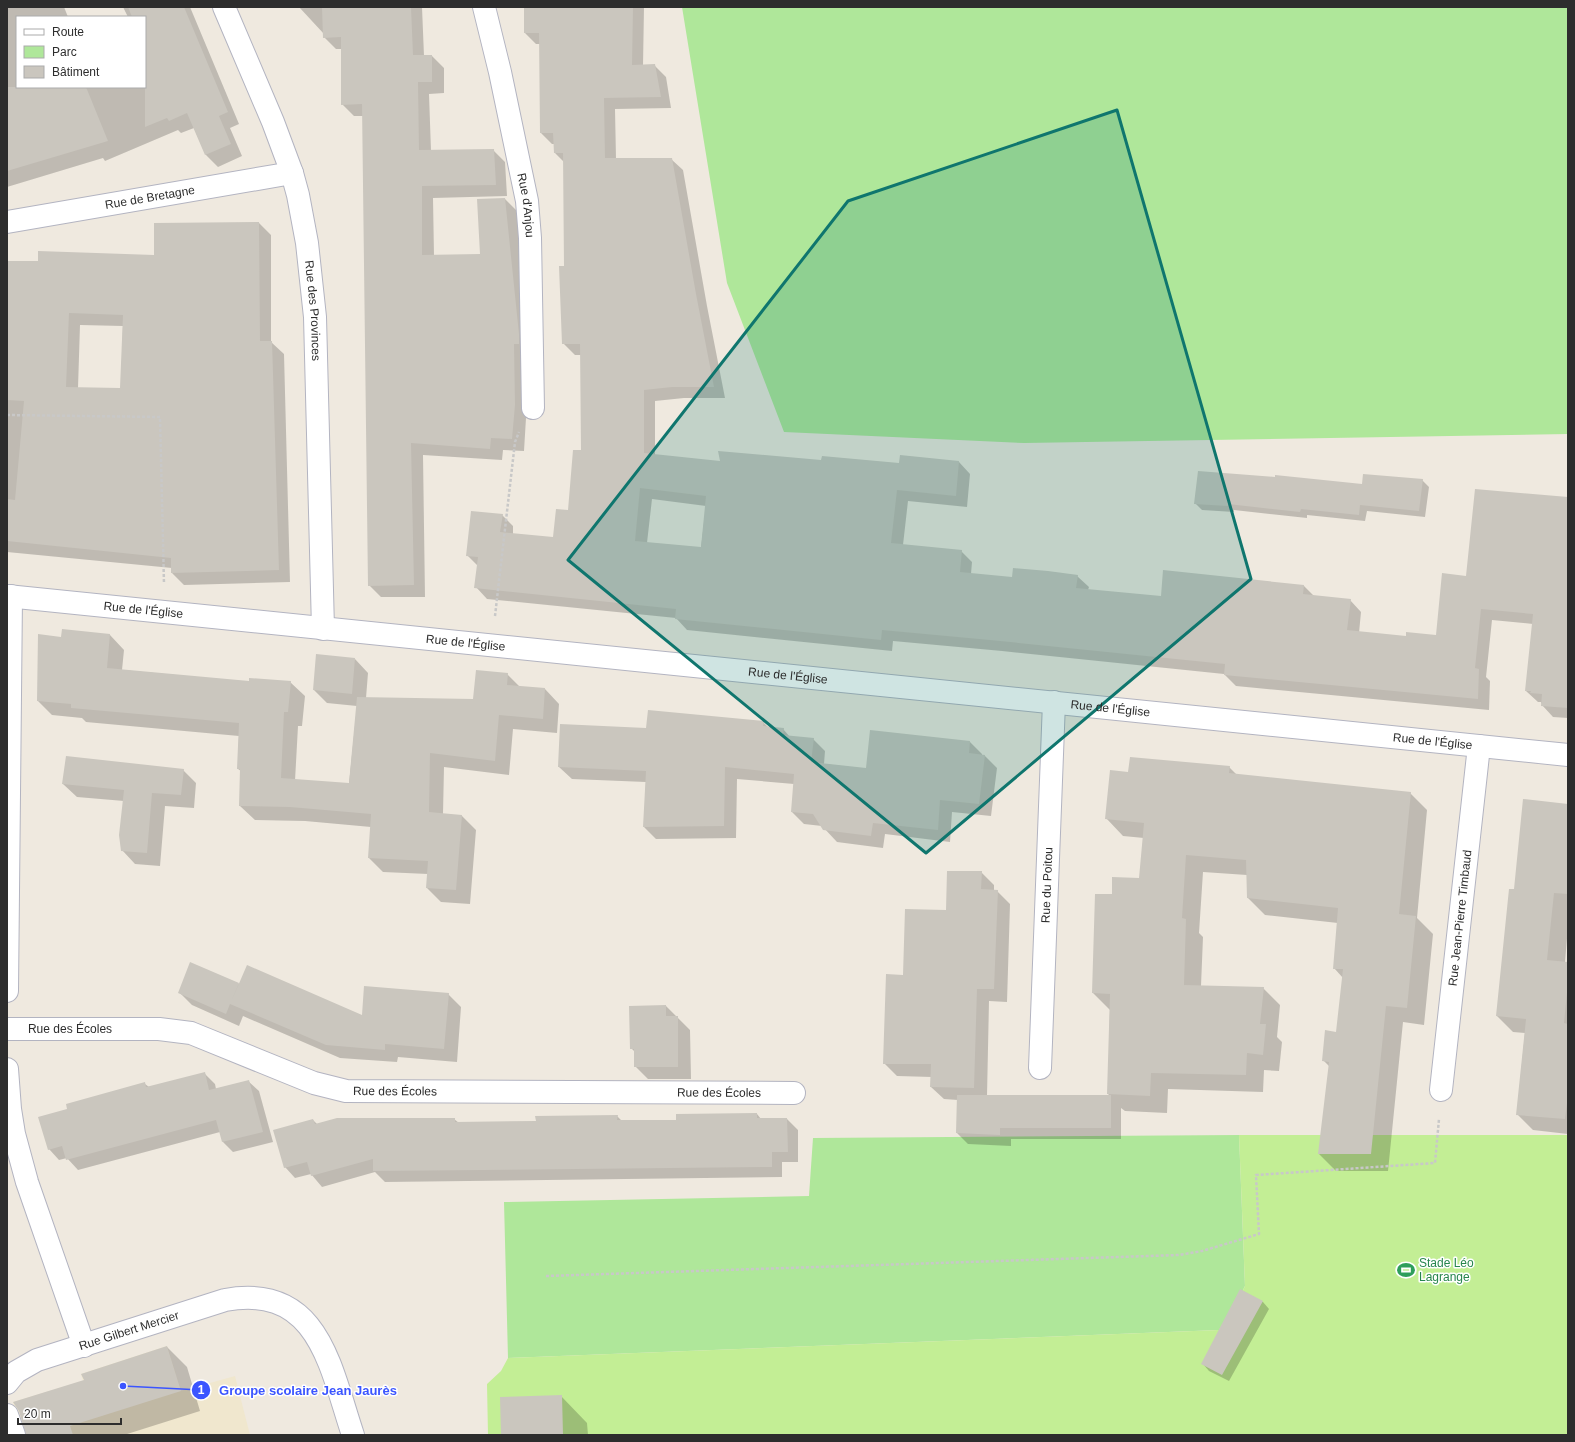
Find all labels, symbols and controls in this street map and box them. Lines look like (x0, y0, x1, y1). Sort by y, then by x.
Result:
legend (16, 16, 146, 88)
text: Route (52, 25, 84, 39)
text: Parc (52, 45, 77, 59)
text: Bâtiment (52, 65, 100, 79)
street label: Rue d'Anjou (514, 172, 537, 238)
street label: Rue de Bretagne (104, 183, 196, 212)
street label: Rue des Provinces (302, 260, 323, 361)
street label: Rue de l'Église (103, 599, 184, 621)
street label: Rue de l'Église (425, 632, 506, 654)
street label: Rue de l'Église (748, 665, 829, 687)
street label: Rue de l'Église (1070, 697, 1151, 719)
street label: Rue de l'Église (1392, 730, 1473, 752)
street label: Rue du Poitou (1039, 847, 1055, 923)
street label: Rue Jean-Pierre Timbaud (1446, 849, 1474, 987)
street label: Rue des Écoles (28, 1021, 112, 1036)
street label: Rue des Écoles (353, 1083, 437, 1098)
street label: Rue des Écoles (677, 1085, 761, 1100)
place label: Stade Léo Lagrange (1419, 1256, 1474, 1284)
sports icon: Stade Léo Lagrange (1396, 1260, 1416, 1280)
street label: Rue Gilbert Mercier (77, 1308, 181, 1353)
callout: Groupe scolaire Jean Jaurès (191, 1378, 405, 1403)
text: 1 (198, 1383, 205, 1397)
text: Groupe scolaire Jean Jaurès (219, 1383, 397, 1398)
scale bar (18, 1400, 121, 1426)
text: 20 m (24, 1407, 51, 1421)

